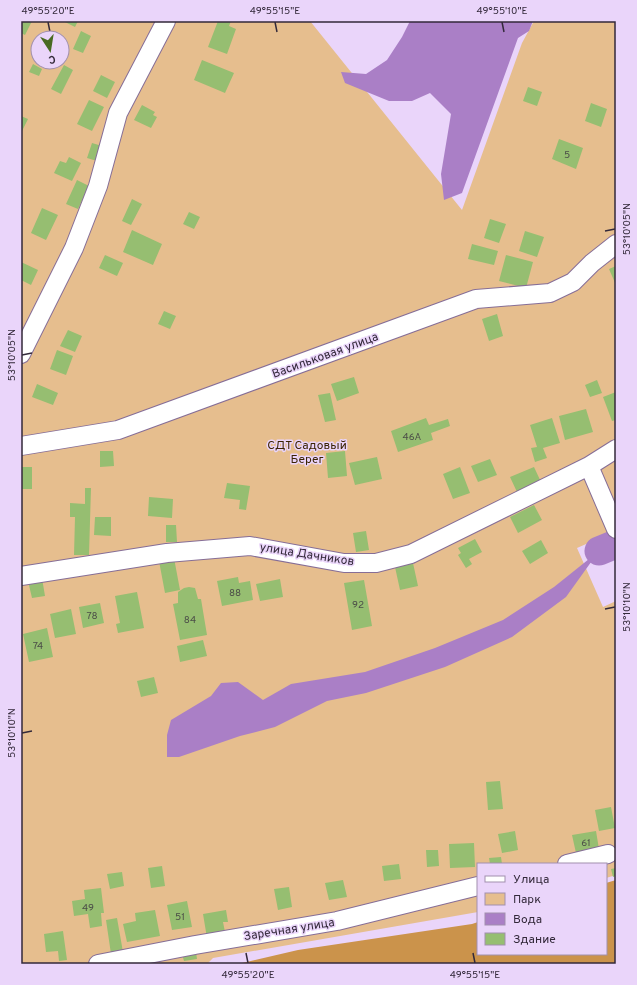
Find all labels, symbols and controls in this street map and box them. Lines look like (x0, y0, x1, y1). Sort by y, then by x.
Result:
text: 49°55'20"E (21, 5, 75, 18)
text: 49°55'15"E (250, 5, 300, 18)
text: 49°55'10"E (477, 5, 527, 18)
north arrow (30, 30, 70, 70)
text: С (47, 51, 57, 66)
house number: 5 (564, 149, 570, 162)
text: 53°10'05"N (621, 203, 634, 255)
text: 53°10'05"N (6, 329, 19, 381)
street label: Васильковая улица (270, 329, 381, 383)
house number: 46А (403, 431, 422, 444)
park label: СДТ Садовый Берег (267, 438, 347, 468)
street label: улица Дачников (258, 540, 355, 570)
text: 53°10'10"N (621, 582, 634, 632)
house number: 88 (229, 587, 241, 600)
house number: 92 (352, 599, 364, 612)
house number: 78 (86, 610, 98, 623)
house number: 84 (184, 614, 196, 627)
house number: 74 (33, 640, 43, 653)
text: 53°10'10"N (6, 708, 19, 758)
house number: 61 (581, 837, 591, 850)
legend (477, 863, 607, 955)
text: Улица (513, 872, 549, 888)
text: Парк (513, 892, 541, 908)
house number: 49 (82, 902, 94, 915)
house number: 51 (175, 911, 185, 924)
text: Вода (513, 912, 542, 928)
street label: Заречная улица (242, 915, 336, 945)
text: Здание (513, 932, 556, 948)
text: 49°55'20"E (221, 969, 275, 982)
text: 49°55'15"E (450, 969, 500, 982)

